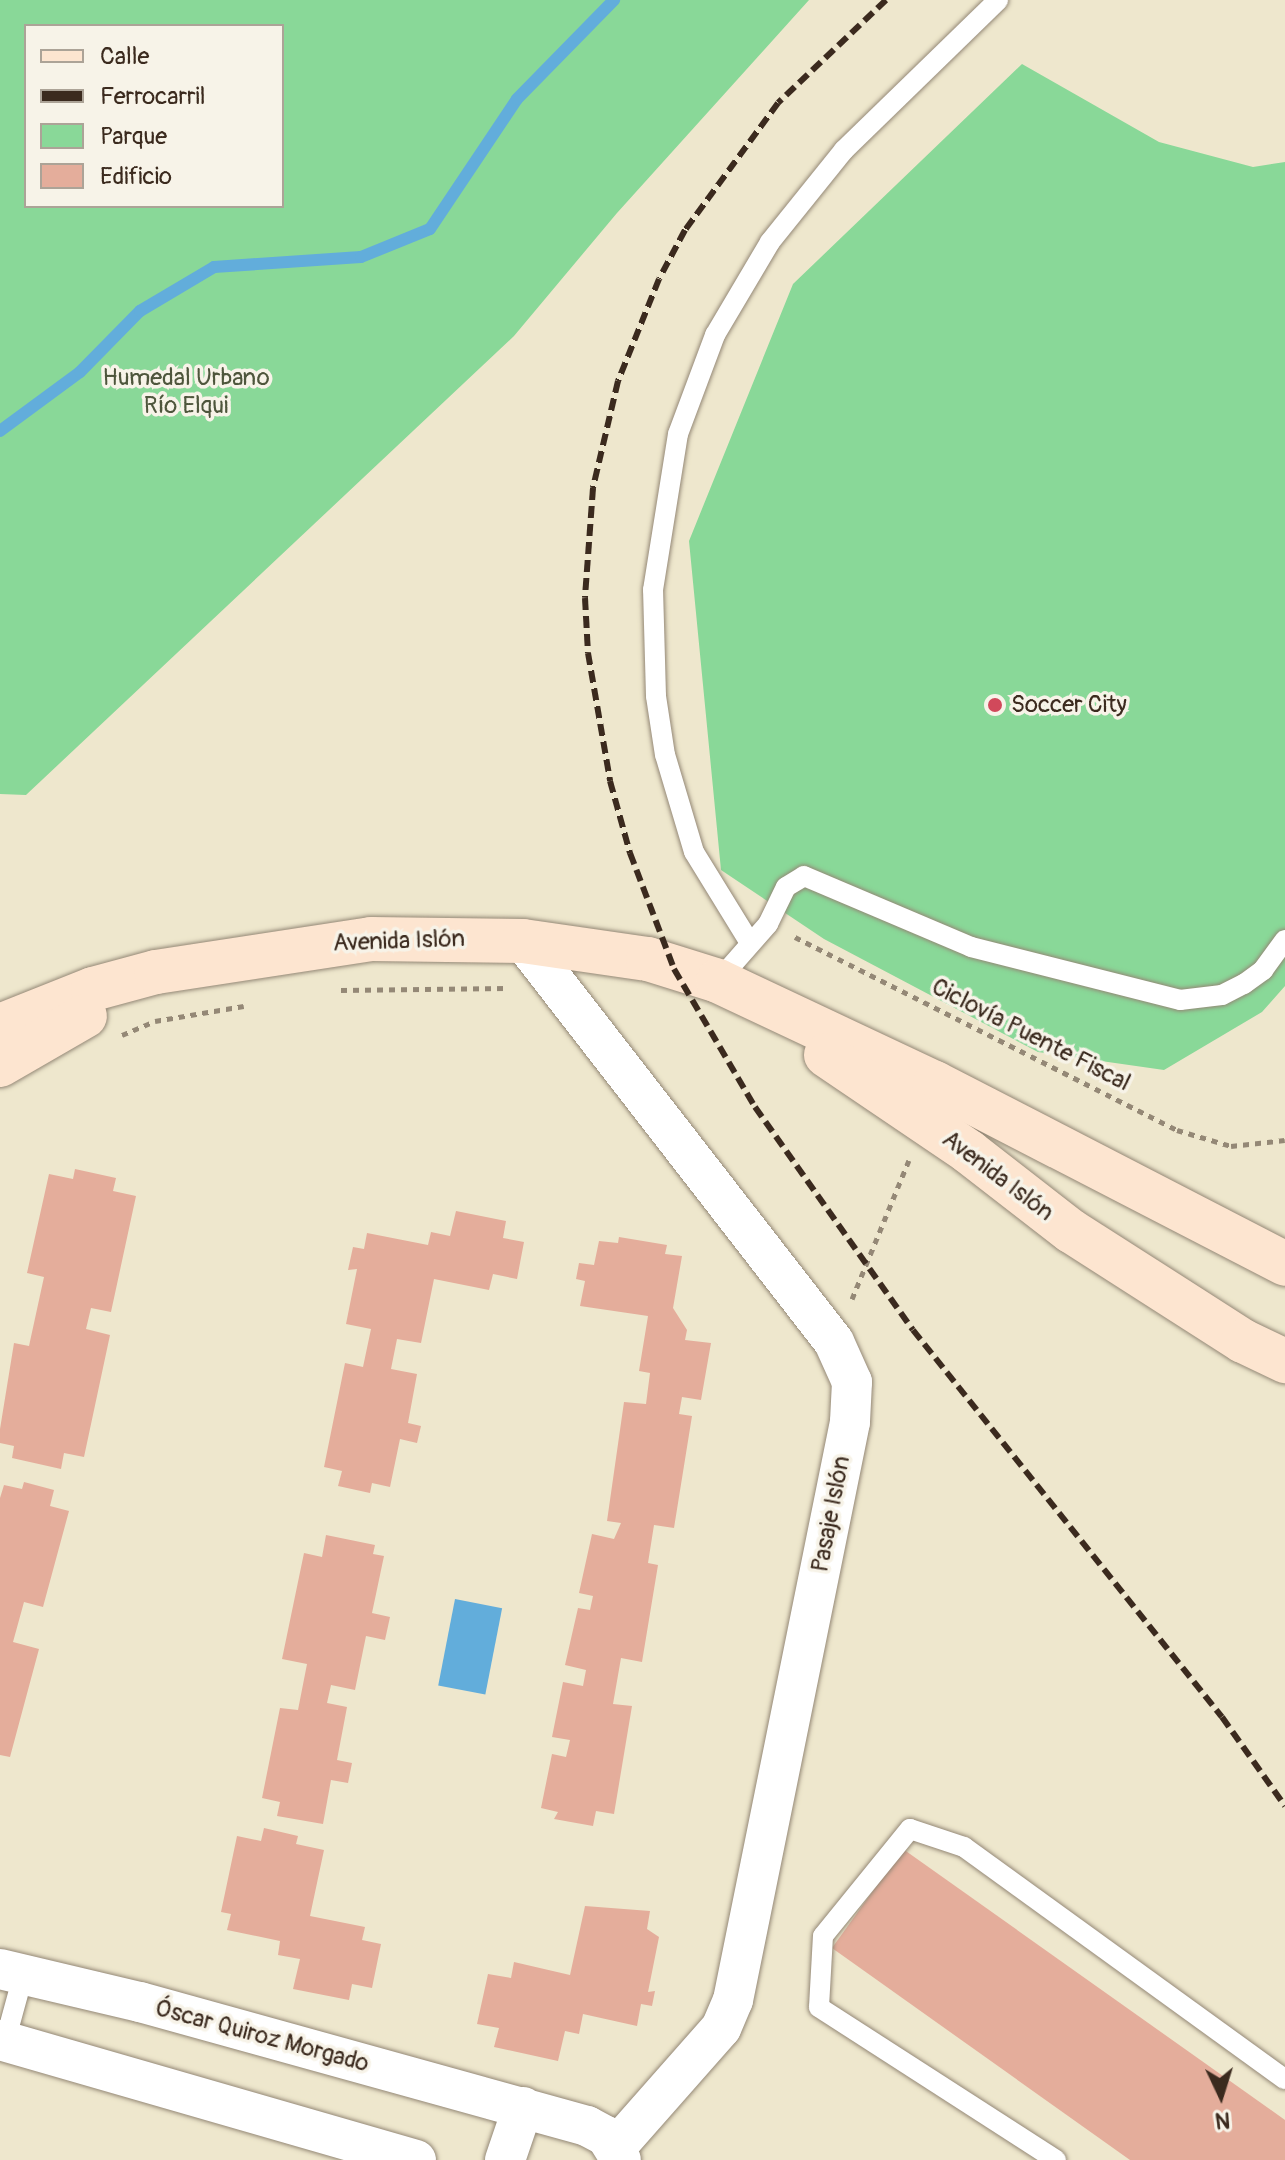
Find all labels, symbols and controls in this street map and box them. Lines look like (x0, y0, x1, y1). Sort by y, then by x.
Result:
legend (24, 24, 284, 208)
text: Calle (100, 42, 149, 71)
text: Ferrocarril (100, 82, 206, 111)
text: Parque (100, 122, 167, 151)
text: Edificio (100, 162, 172, 191)
park label: Humedal Urbano Río Elqui (102, 364, 270, 420)
place label: Soccer City (1011, 691, 1127, 719)
marker: Soccer City (986, 696, 1004, 714)
street label: Avenida Islón (332, 924, 466, 958)
street label: Ciclovía Puente Fiscal (927, 972, 1135, 1098)
street label: Avenida Islón (937, 1125, 1059, 1227)
street label: Pasaje Islón (806, 1453, 856, 1575)
street label: Óscar Quiroz Morgado (152, 1994, 372, 2078)
north arrow (1181, 2056, 1261, 2136)
text: N (1214, 2105, 1231, 2134)

